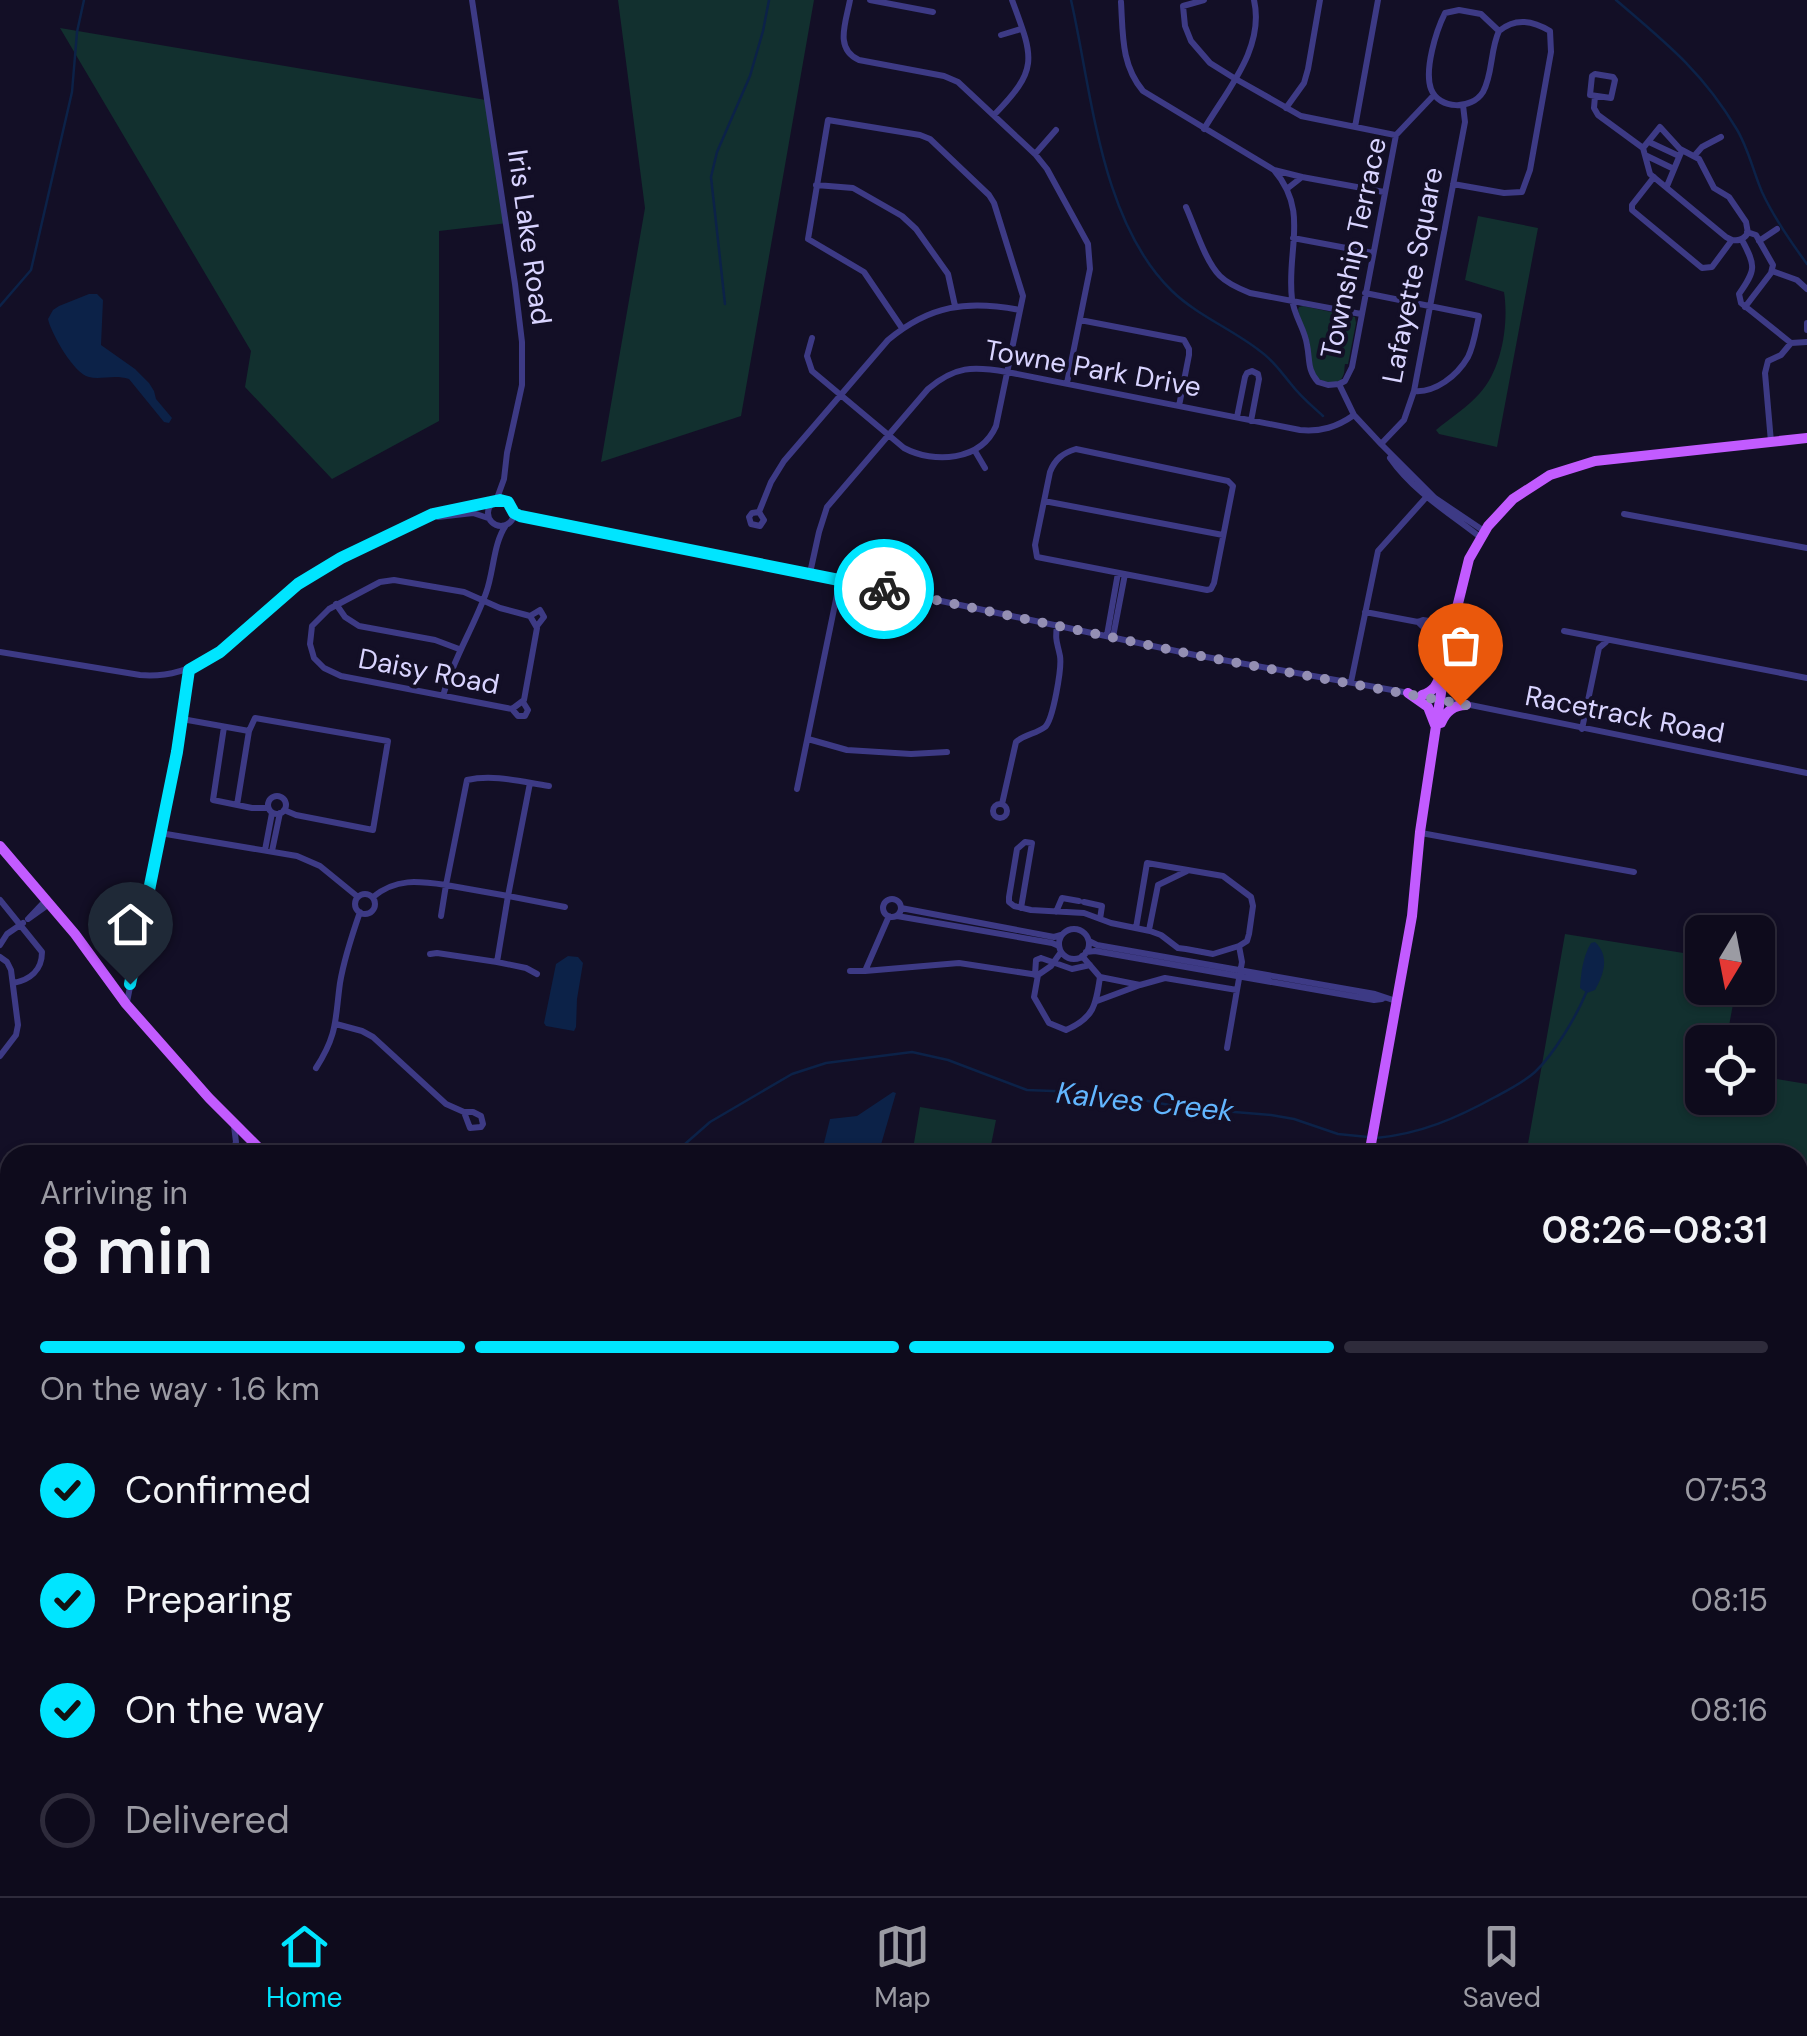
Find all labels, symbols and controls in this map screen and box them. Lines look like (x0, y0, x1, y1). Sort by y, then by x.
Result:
street label: Township Terrace (1312, 134, 1395, 362)
street label: Iris Lake Road (499, 147, 560, 327)
street label: Lafayette Square (1373, 164, 1452, 386)
street label: Towne Park Drive (982, 331, 1204, 406)
courier (834, 539, 934, 639)
icon: bike (857, 562, 912, 617)
pin (1418, 603, 1503, 706)
icon: bag (1433, 618, 1488, 673)
street label: Daisy Road (355, 640, 503, 703)
street label: Racetrack Road (1522, 677, 1728, 752)
pin (88, 882, 173, 985)
icon: home (103, 897, 158, 952)
north arrow (1685, 915, 1775, 1005)
map controls (1685, 915, 1775, 1115)
button: locate (1685, 1025, 1775, 1115)
water label: Kalves Creek (1054, 1073, 1237, 1130)
text: Arriving in (40, 1172, 188, 1214)
text: 08:26–08:31 (1542, 1205, 1768, 1255)
text: 8 min (40, 1209, 213, 1293)
text: On the way · 1.6 km (40, 1368, 320, 1410)
icon: check (40, 1463, 95, 1518)
text: Confirmed (125, 1465, 311, 1515)
text: 07:53 (1685, 1469, 1768, 1511)
icon: check (40, 1573, 95, 1628)
text: Preparing (125, 1575, 293, 1625)
text: 08:15 (1691, 1579, 1768, 1621)
icon: check (40, 1683, 95, 1738)
text: On the way (125, 1685, 324, 1735)
text: 08:16 (1690, 1689, 1768, 1731)
text: Delivered (125, 1795, 290, 1845)
tab: Home (266, 1919, 342, 2016)
tab: Map (874, 1919, 931, 2016)
tab: Saved (1463, 1919, 1541, 2016)

